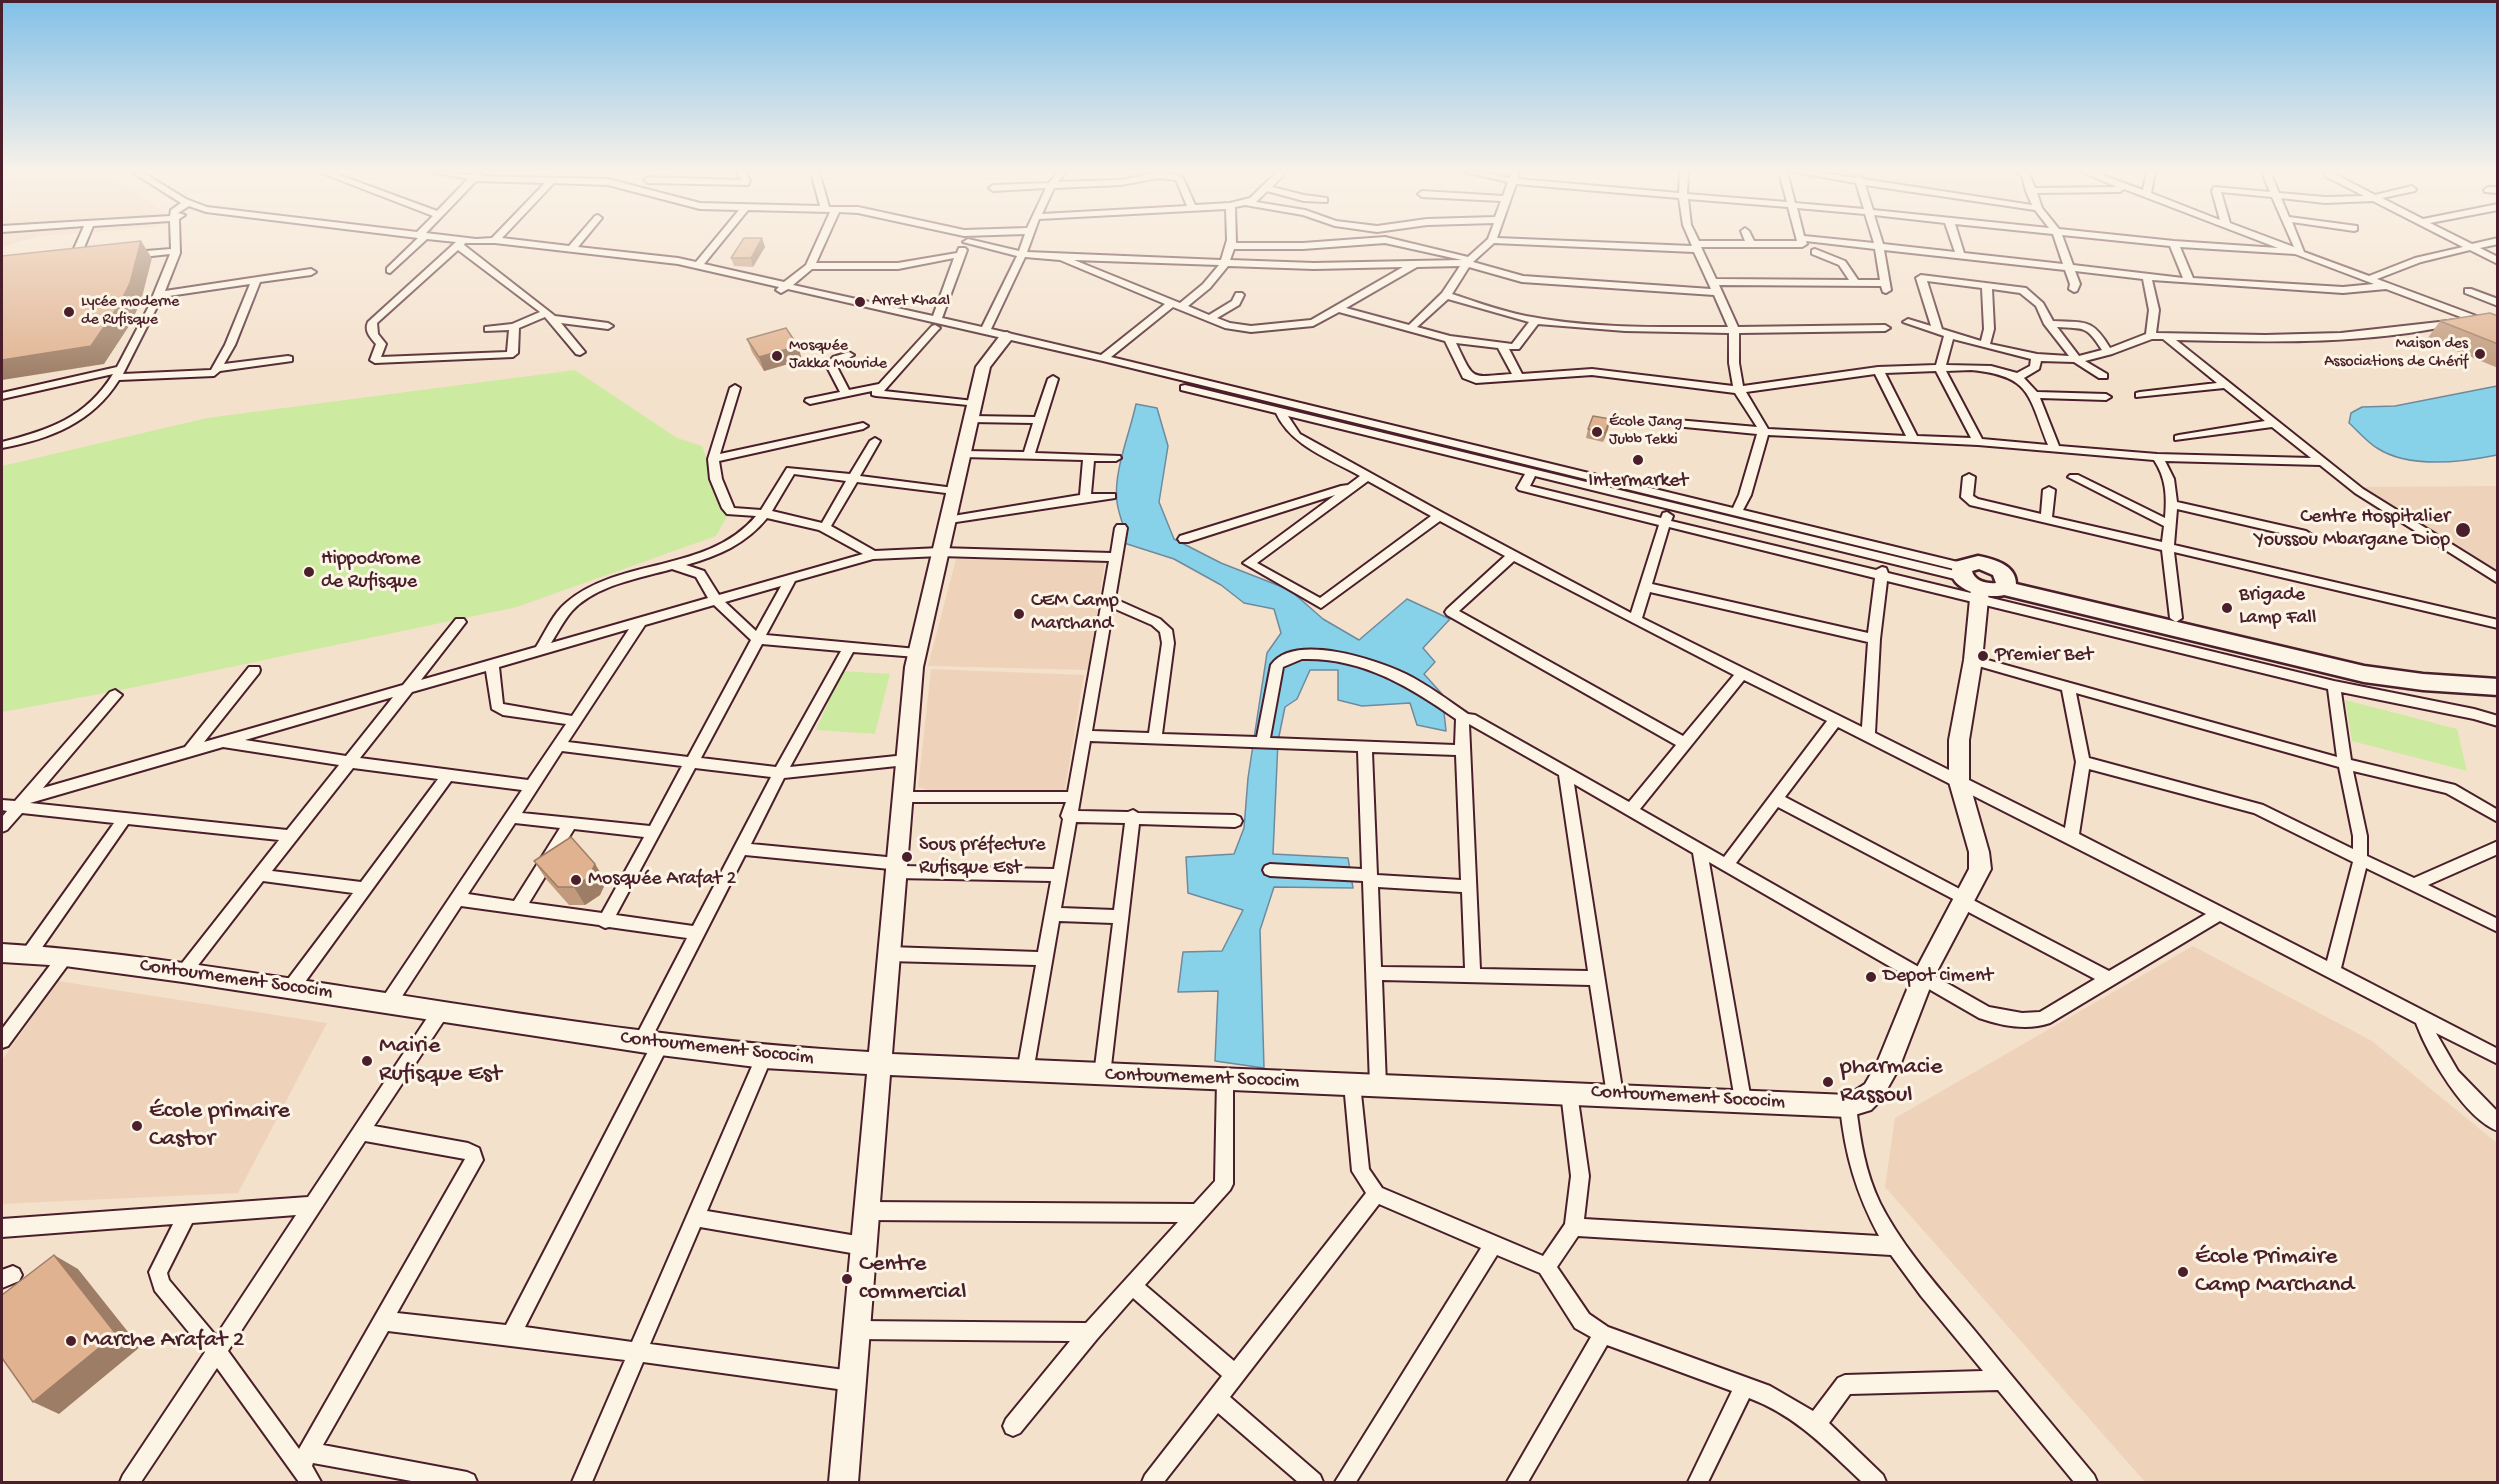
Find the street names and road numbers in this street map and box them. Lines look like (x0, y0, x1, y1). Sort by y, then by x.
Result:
street label: Contournement Sococim (138, 955, 334, 1005)
street label: Contournement Sococim (619, 1027, 815, 1071)
street label: Contournement Sococim (1104, 1064, 1300, 1094)
street label: Contournement Sococim (1590, 1081, 1786, 1115)

